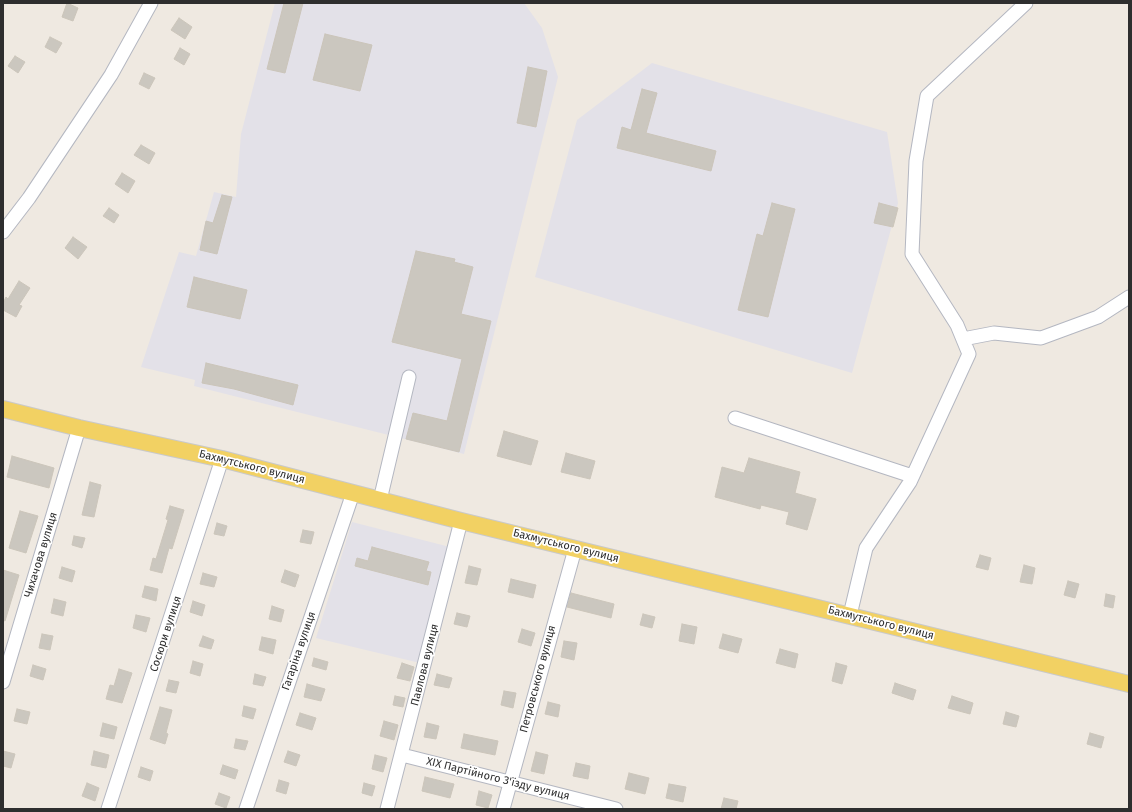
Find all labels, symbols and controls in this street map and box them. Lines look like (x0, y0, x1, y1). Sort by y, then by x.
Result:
street label: Бахмутського вулиця (198, 447, 306, 487)
street label: Чихачова вулиця (22, 511, 60, 599)
street label: Бахмутського вулиця (512, 526, 620, 566)
street label: Сосюри вулиця (148, 594, 184, 674)
street label: Бахмутського вулиця (827, 603, 935, 643)
street label: Гагаріна вулиця (279, 610, 319, 692)
street label: Павлова вулиця (408, 623, 442, 707)
street label: Петровського вулиця (517, 624, 559, 734)
street label: XIX Партійного З'їзду вулиця (425, 755, 571, 803)

